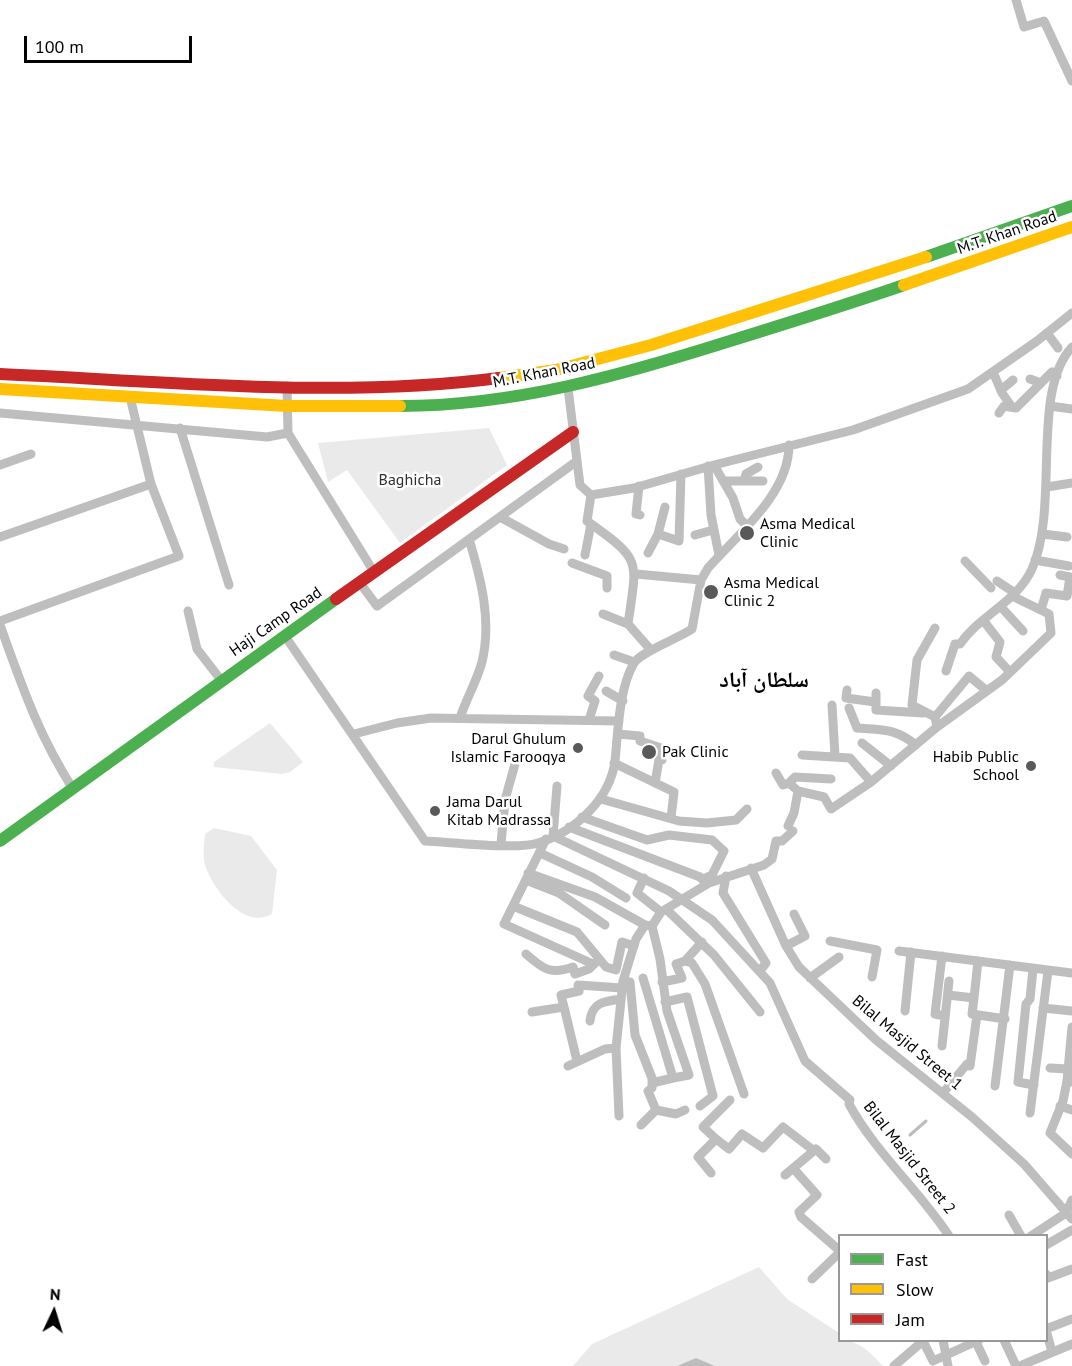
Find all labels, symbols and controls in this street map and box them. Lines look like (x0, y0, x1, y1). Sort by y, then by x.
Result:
scale bar (27, 24, 195, 62)
text: 100 m (35, 35, 84, 58)
street label: M.T. Khan Road (955, 207, 1059, 259)
street label: M.T. Khan Road (491, 354, 597, 392)
park label: Baghicha (379, 470, 441, 490)
place label: Asma Medical Clinic (760, 514, 855, 552)
marker: Asma Medical Clinic (738, 524, 756, 542)
place label: Asma Medical Clinic 2 (724, 573, 819, 611)
street label: Haji Camp Road (226, 583, 326, 661)
marker: Asma Medical Clinic 2 (702, 583, 720, 601)
district label: سلطان آباد (719, 668, 809, 694)
place label: Darul Ghulum Islamic Farooqya (450, 729, 566, 767)
marker: Darul Ghulum Islamic Farooqya (571, 741, 585, 755)
place label: Pak Clinic (662, 742, 729, 762)
marker: Pak Clinic (640, 743, 658, 761)
place label: Habib Public School (933, 747, 1019, 785)
marker: Habib Public School (1024, 759, 1038, 773)
place label: Jama Darul Kitab Madrassa (447, 792, 551, 830)
marker: Jama Darul Kitab Madrassa (428, 804, 442, 818)
street label: Bilal Masjid Street 1 (848, 991, 966, 1095)
street label: Bilal Masjid Street 2 (859, 1098, 959, 1218)
legend (838, 1234, 1048, 1342)
text: Fast (896, 1248, 928, 1271)
text: Slow (896, 1278, 934, 1301)
north arrow (24, 1282, 84, 1342)
text: N (49, 1284, 61, 1304)
text: Jam (896, 1308, 925, 1331)

